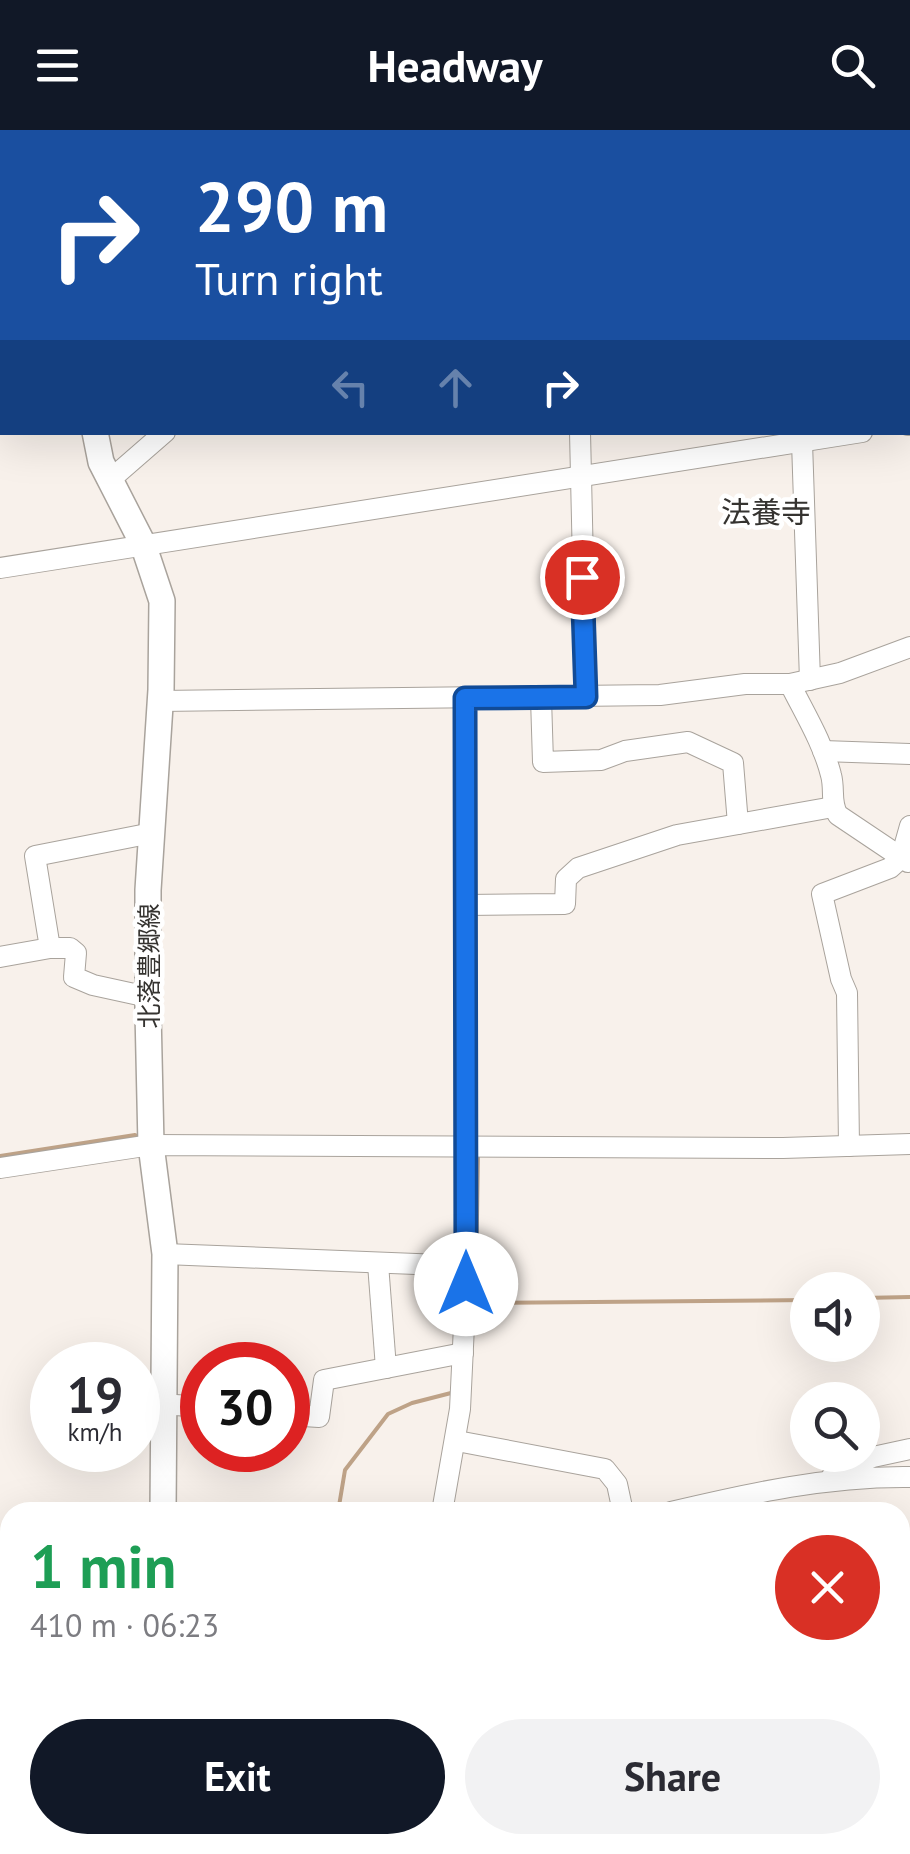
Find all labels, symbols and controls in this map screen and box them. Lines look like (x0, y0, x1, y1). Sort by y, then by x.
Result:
text: Headway (367, 36, 543, 94)
icon: menu (30, 38, 85, 93)
icon: search (825, 38, 880, 93)
text: 290 m (195, 161, 388, 251)
icon: right (30, 170, 160, 300)
text: Turn right (195, 249, 383, 307)
icon: left (323, 360, 378, 415)
icon: ahead (428, 360, 483, 415)
icon: right (533, 360, 588, 415)
district label: 法養寺 (721, 492, 811, 531)
pin (540, 535, 625, 620)
icon: arrive (555, 550, 610, 605)
street label: 北落豊郷線 (133, 903, 165, 1029)
position arrow (414, 1232, 518, 1336)
map controls (790, 1272, 880, 1472)
button: sound (790, 1272, 880, 1362)
speed limit sign: 30 (180, 1342, 310, 1472)
text: 19 (67, 1362, 123, 1427)
button: search (790, 1382, 880, 1472)
text: km/h (68, 1416, 122, 1448)
text: 1 min (30, 1527, 176, 1605)
button: close (775, 1535, 880, 1640)
text: 410 m · 06:23 (30, 1604, 219, 1646)
button: Exit (30, 1719, 445, 1834)
button: Share (465, 1719, 880, 1834)

